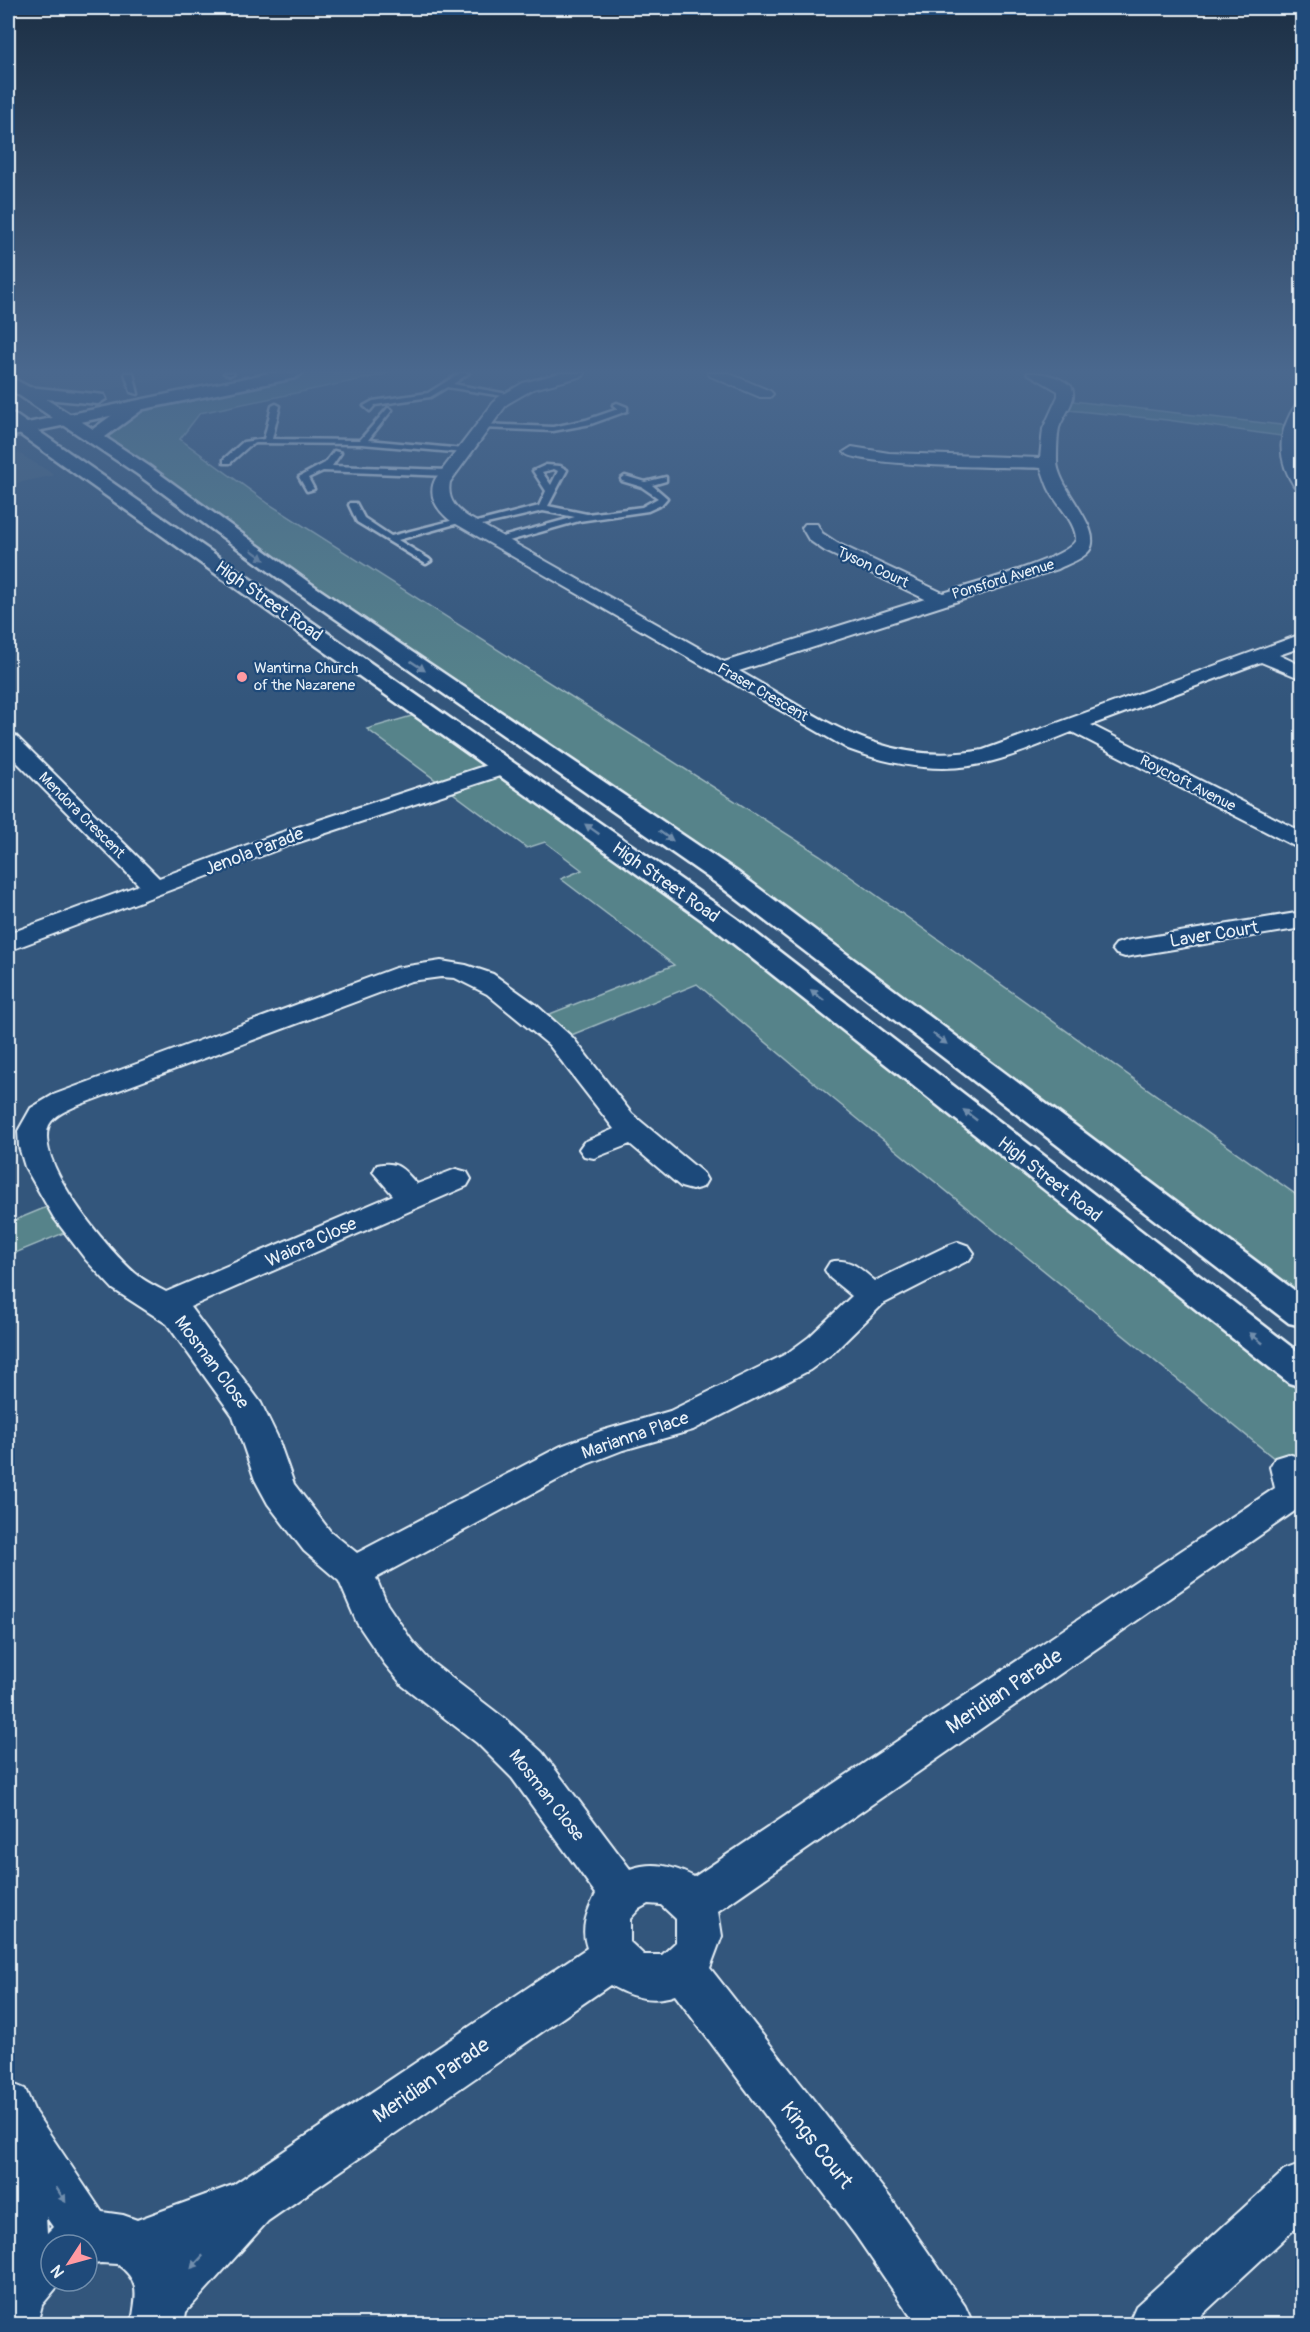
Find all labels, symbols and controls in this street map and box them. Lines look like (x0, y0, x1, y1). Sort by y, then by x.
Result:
street label: Tyson Court (834, 543, 913, 593)
one-way arrow (251, 548, 266, 560)
street label: Ponsford Avenue (950, 555, 1057, 604)
street label: High Street Road (210, 556, 327, 647)
place label: Wantirna Church of the Nazarene (254, 659, 358, 695)
street label: Fraser Crescent (714, 659, 812, 727)
one-way arrow (410, 660, 426, 672)
marker: Wantirna Church of the Nazarene (235, 670, 249, 684)
street label: Roycroft Avenue (1137, 751, 1240, 816)
street label: Mendora Crescent (34, 768, 130, 863)
street label: Jenola Parade (201, 822, 307, 881)
one-way arrow (584, 824, 600, 835)
one-way arrow (657, 830, 673, 842)
street label: High Street Road (607, 837, 724, 928)
street label: Laver Court (1168, 916, 1261, 953)
one-way arrow (809, 989, 824, 1001)
one-way arrow (933, 1033, 948, 1045)
one-way arrow (962, 1109, 978, 1122)
street label: High Street Road (993, 1131, 1106, 1227)
street label: Waiora Close (262, 1212, 360, 1273)
street label: Mosman Close (169, 1311, 254, 1413)
one-way arrow (1248, 1332, 1264, 1345)
street label: Marianna Place (578, 1406, 692, 1465)
street label: Meridian Parade (941, 1642, 1068, 1740)
street label: Mosman Close (504, 1745, 590, 1846)
street label: Meridian Parade (368, 2031, 495, 2129)
street label: Kings Court (774, 2096, 859, 2195)
one-way arrow (55, 2187, 67, 2203)
north arrow (39, 2233, 99, 2293)
one-way arrow (190, 2255, 204, 2270)
text: N (46, 2261, 69, 2281)

